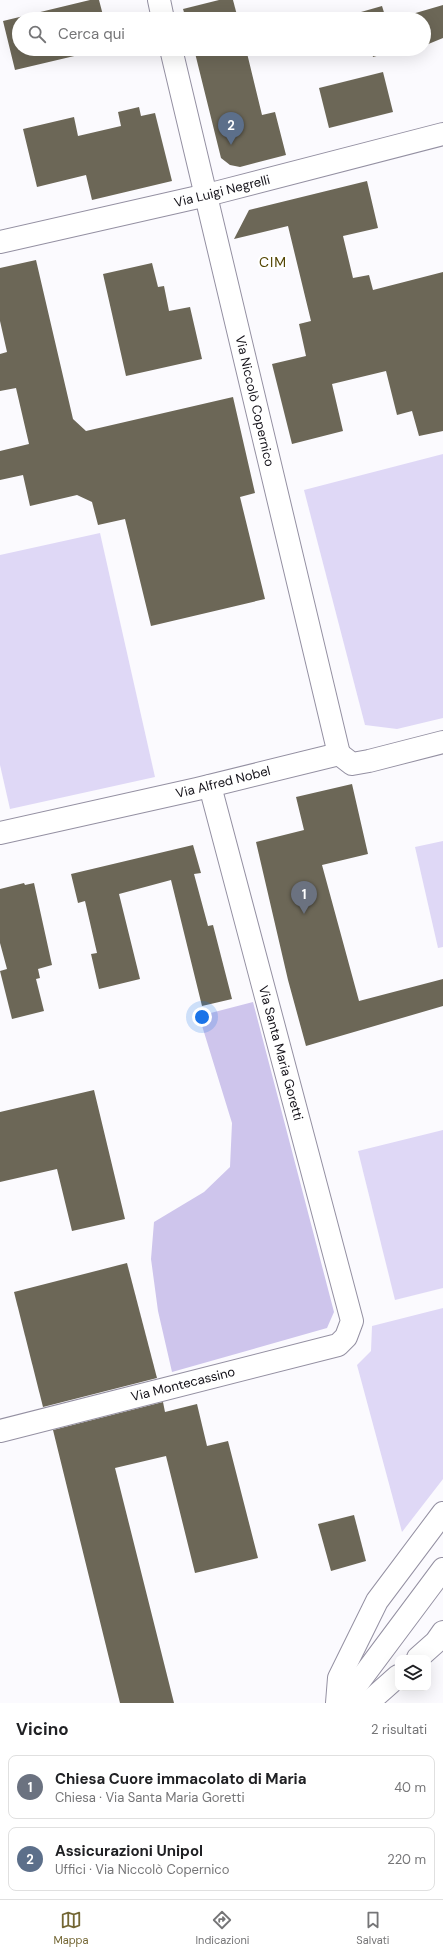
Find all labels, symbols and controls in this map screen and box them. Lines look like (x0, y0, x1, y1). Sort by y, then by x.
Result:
search box (12, 12, 431, 56)
icon: search (26, 23, 48, 45)
text: Cerca qui (58, 24, 125, 44)
pin: 2 (218, 112, 244, 145)
street label: Via Luigi Negrelli (172, 171, 272, 211)
district label: CIM (259, 253, 287, 271)
street label: Via Niccolò Copernico (232, 334, 278, 469)
street label: Via Alfred Nobel (174, 762, 272, 802)
pin: 1 (291, 881, 317, 914)
street label: Via Santa Maria Goretti (255, 984, 307, 1122)
your location (192, 1007, 212, 1027)
street label: Via Montecassino (129, 1363, 237, 1405)
map controls (395, 1655, 431, 1691)
button: layers (395, 1655, 431, 1691)
text: Vicino (16, 1718, 69, 1740)
text: 2 risultati (371, 1721, 427, 1738)
text: Chiesa Cuore immacolato di Maria (55, 1769, 306, 1789)
text: 1 (28, 1779, 32, 1796)
text: 40 m (394, 1779, 426, 1796)
text: Chiesa · Via Santa Maria Goretti (55, 1789, 245, 1806)
text: Assicurazioni Unipol (55, 1841, 203, 1861)
text: 2 (26, 1851, 34, 1868)
text: 220 m (387, 1851, 426, 1868)
text: Uffici · Via Niccolò Copernico (55, 1861, 230, 1878)
tab: Mappa (54, 1909, 89, 1947)
tab: Indicazioni (196, 1909, 249, 1947)
tab: Salvati (356, 1909, 389, 1947)

